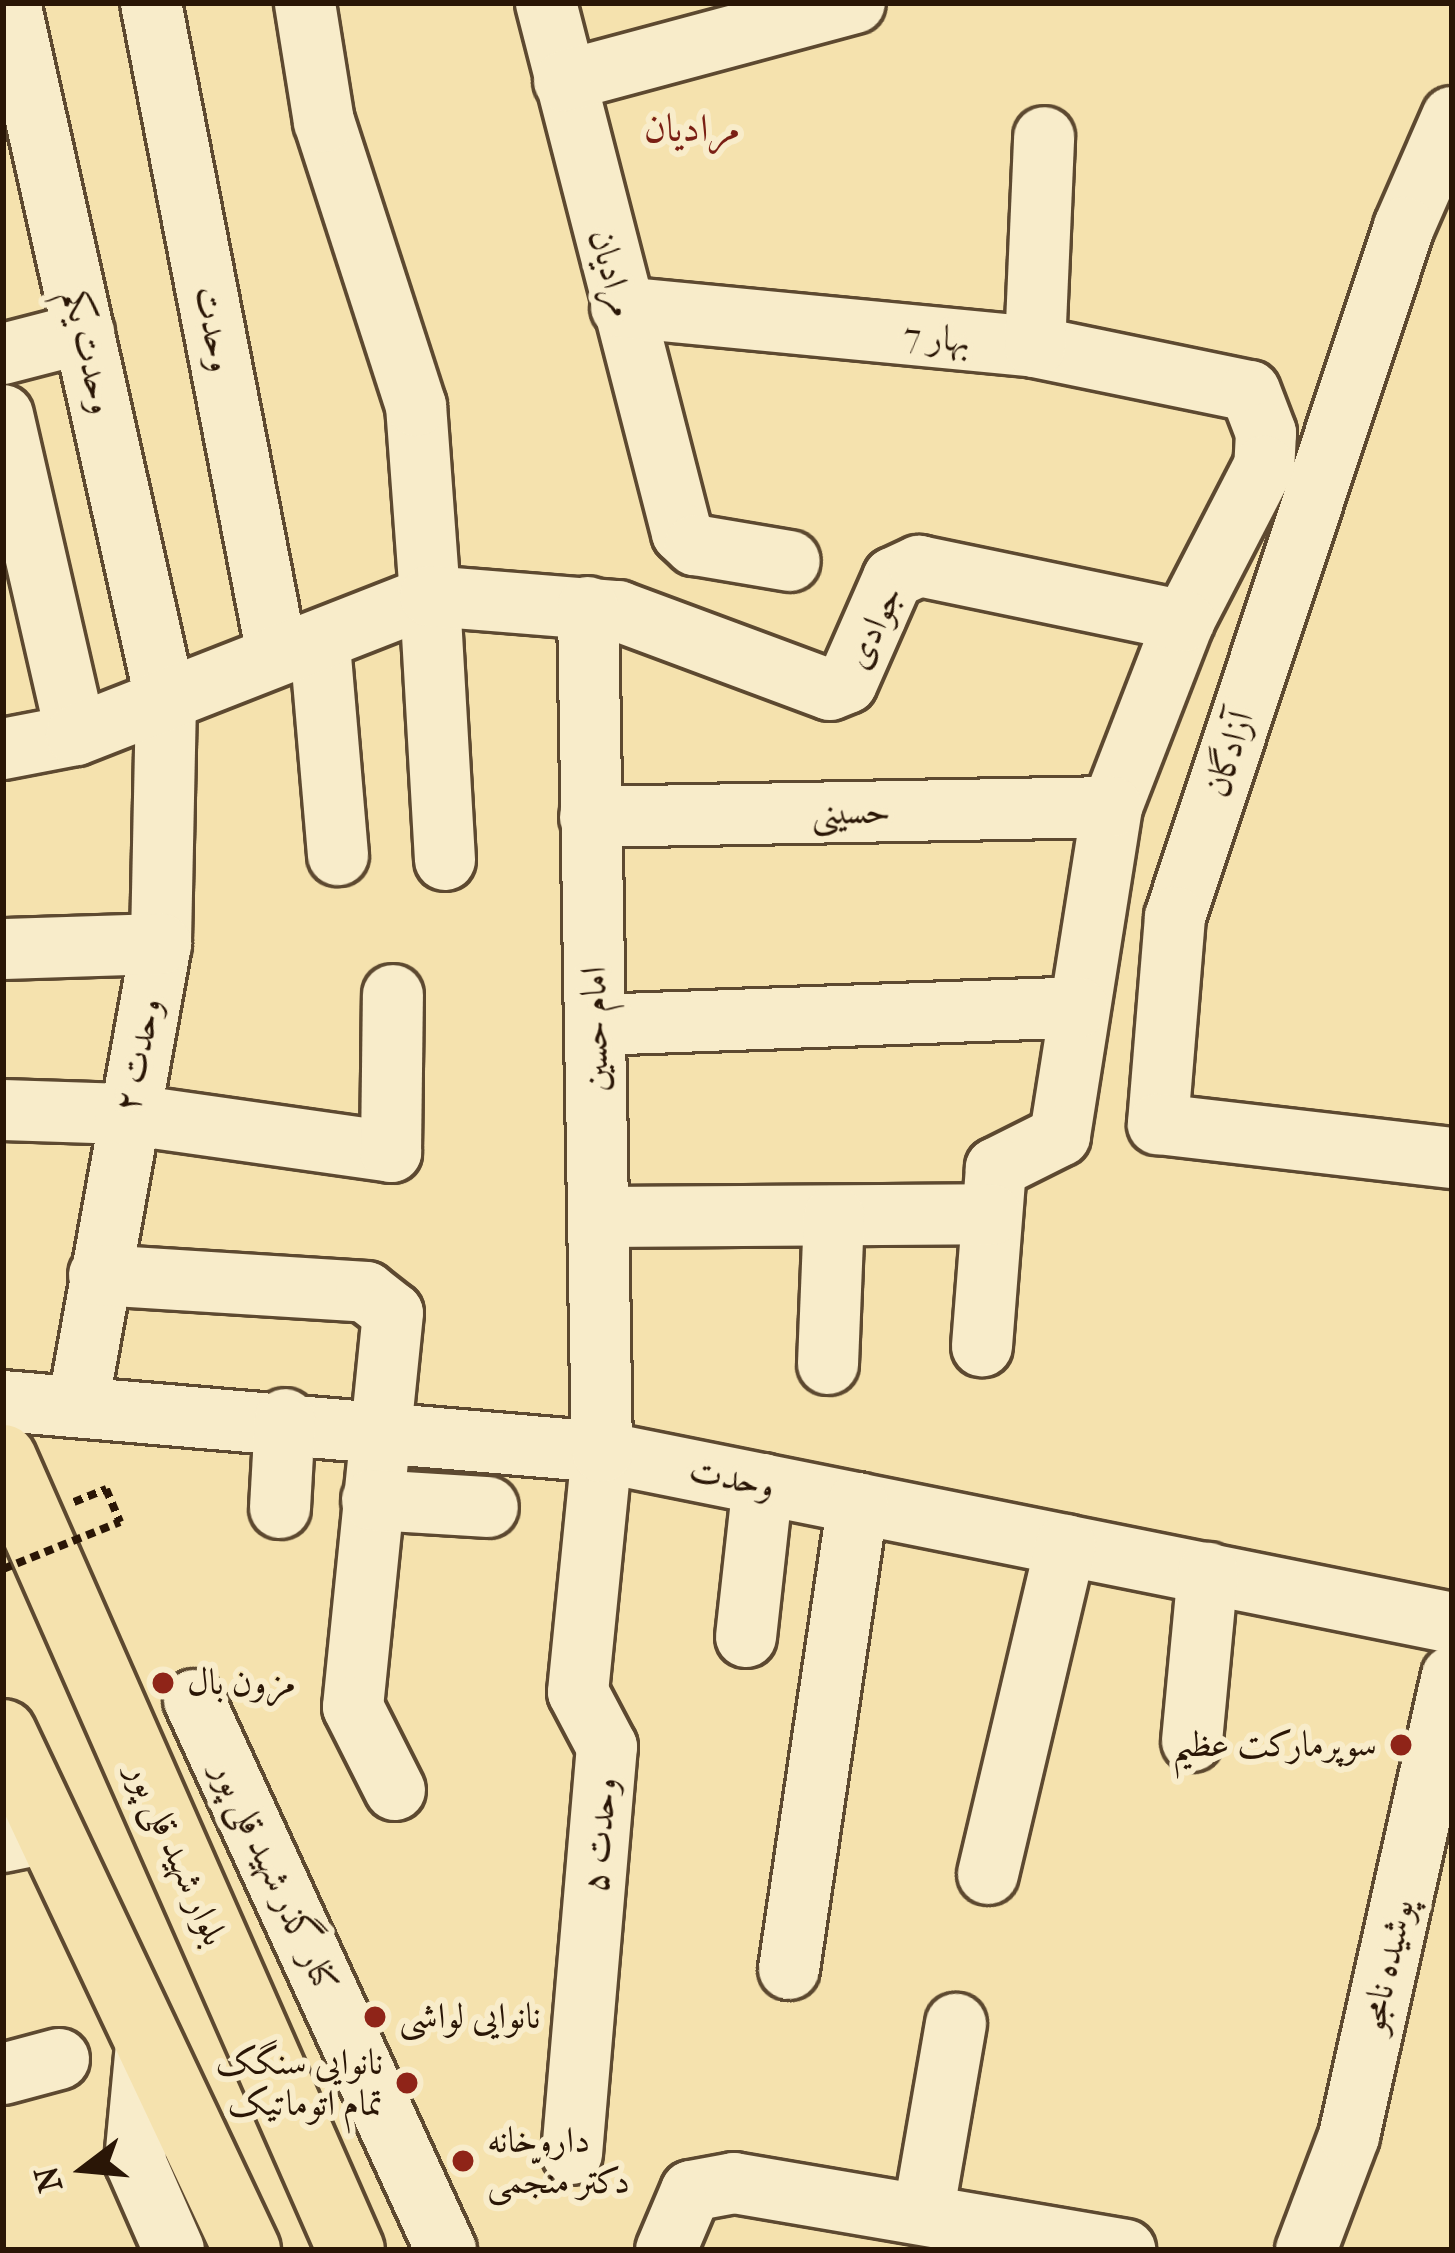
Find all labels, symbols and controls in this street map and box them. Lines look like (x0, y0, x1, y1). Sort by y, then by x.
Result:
district label: مرادیان (644, 105, 740, 151)
street label: مرادیان (580, 224, 644, 322)
street label: وحدت (185, 282, 243, 376)
street label: وحدت یکم (54, 286, 124, 418)
street label: بهار 7 (902, 314, 972, 362)
street label: جوادی (835, 578, 913, 676)
street label: آزادگان (1195, 706, 1263, 802)
street label: حسینی (811, 790, 891, 834)
street label: امام حسین (572, 966, 618, 1092)
street label: وحدت ۲ (105, 994, 171, 1116)
street label: وحدت (685, 1449, 779, 1507)
place label: مزون بال (187, 1661, 296, 1705)
marker: مزون بال (150, 1670, 176, 1696)
place label: سوپرمارکت عظیم (1172, 1723, 1377, 1767)
marker: سوپرمارکت عظیم (1388, 1732, 1414, 1758)
street label: کنار گذر شهید قلی پور (203, 1755, 347, 1999)
street label: بلوار شهید قلی پور (117, 1756, 237, 1952)
street label: وحدت ۵ (573, 1776, 627, 1894)
street label: پوشیده نامجو (1351, 1895, 1423, 2037)
place label: نانوایی لواشی (399, 1995, 540, 2039)
marker: نانوایی لواشی (362, 2004, 388, 2030)
place label: نانوایی سنگک تمام اتوماتیک (216, 2040, 383, 2125)
marker: نانوایی سنگک تمام اتوماتیک (394, 2070, 420, 2096)
north arrow (24, 2109, 144, 2229)
place label: داروخانه دکتر منجّمی (487, 2118, 630, 2203)
marker: داروخانه دکتر منجّمی (450, 2148, 476, 2174)
text: N (27, 2162, 71, 2196)

